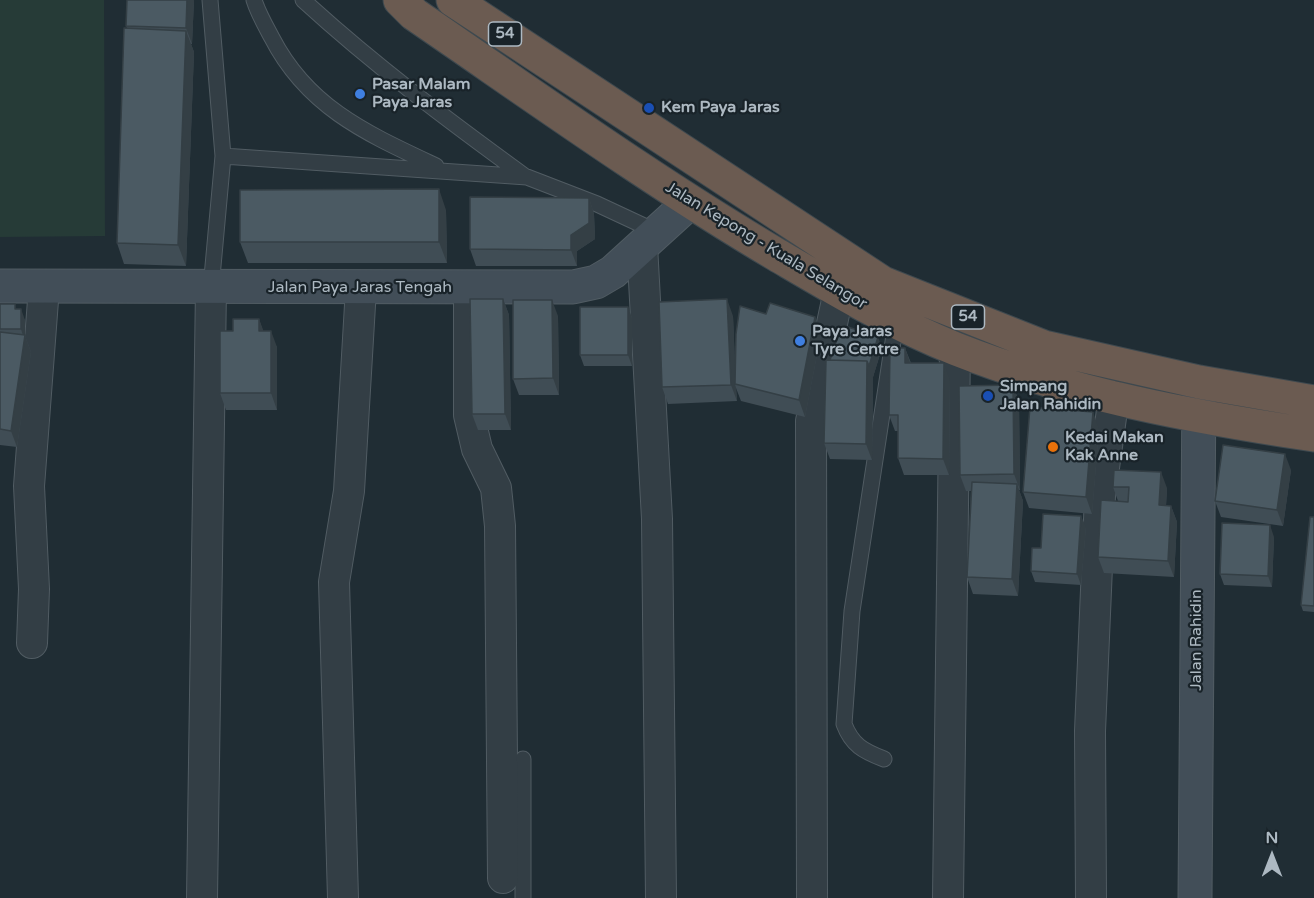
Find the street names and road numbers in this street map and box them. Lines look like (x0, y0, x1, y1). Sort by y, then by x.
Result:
road number: 54 (488, 22, 522, 46)
street label: Jalan Kepong - Kuala Selangor (662, 178, 870, 314)
street label: Jalan Paya Jaras Tengah (268, 278, 452, 298)
road number: 54 (952, 305, 984, 329)
street label: Jalan Rahidin (1187, 589, 1207, 691)

